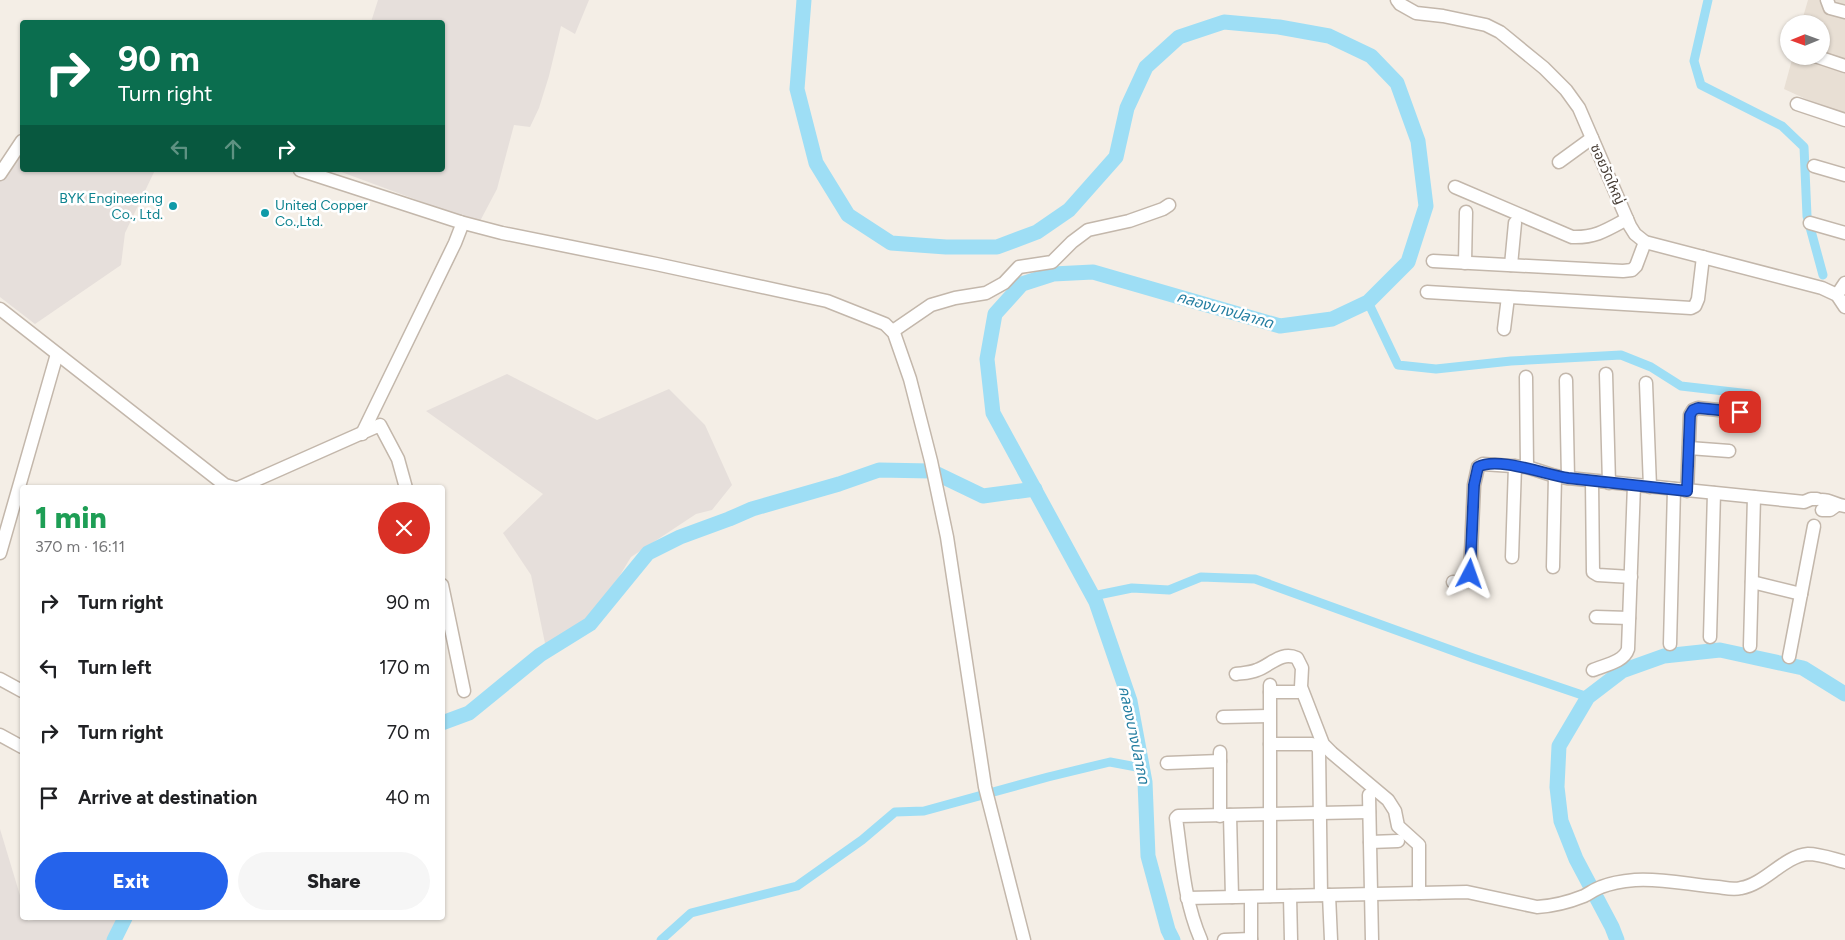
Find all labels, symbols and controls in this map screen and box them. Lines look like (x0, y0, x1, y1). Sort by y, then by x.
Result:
north arrow (1780, 15, 1830, 65)
map controls (1780, 15, 1830, 65)
text: 90 m (118, 38, 200, 80)
icon: right (35, 40, 100, 105)
text: Turn right (118, 80, 213, 107)
icon: left (166, 135, 194, 163)
icon: ahead (219, 135, 247, 163)
icon: right (272, 135, 300, 163)
street label: ซอยวัดใหญ่ (1587, 141, 1628, 207)
place label: BYK Engineering Co., Ltd. (59, 190, 163, 223)
place label: United Copper Co.,Ltd. (275, 197, 368, 230)
marker: BYK Engineering Co., Ltd. (167, 200, 179, 212)
marker: United Copper Co.,Ltd. (259, 207, 271, 219)
water label: คลองบางปลากด (1175, 288, 1276, 333)
pin (1719, 391, 1761, 433)
icon: arrive (1726, 398, 1754, 426)
text: 1 min (35, 499, 107, 536)
button: close (378, 502, 430, 554)
text: 370 m · 16:11 (35, 537, 125, 556)
position arrow (1443, 547, 1495, 599)
icon: right (35, 589, 63, 617)
text: Turn right (78, 591, 164, 614)
text: 90 m (386, 591, 430, 614)
icon: left (35, 654, 63, 682)
text: Turn left (78, 656, 152, 679)
text: 170 m (379, 656, 430, 679)
water label: คลองบางปลากด (1115, 684, 1153, 786)
icon: right (35, 719, 63, 747)
text: Turn right (78, 721, 164, 744)
text: 70 m (387, 721, 430, 744)
icon: arrive (35, 784, 63, 812)
text: Arrive at destination (78, 786, 257, 809)
text: 40 m (385, 786, 430, 809)
button: Exit (35, 852, 228, 910)
button: Share (238, 852, 430, 910)

